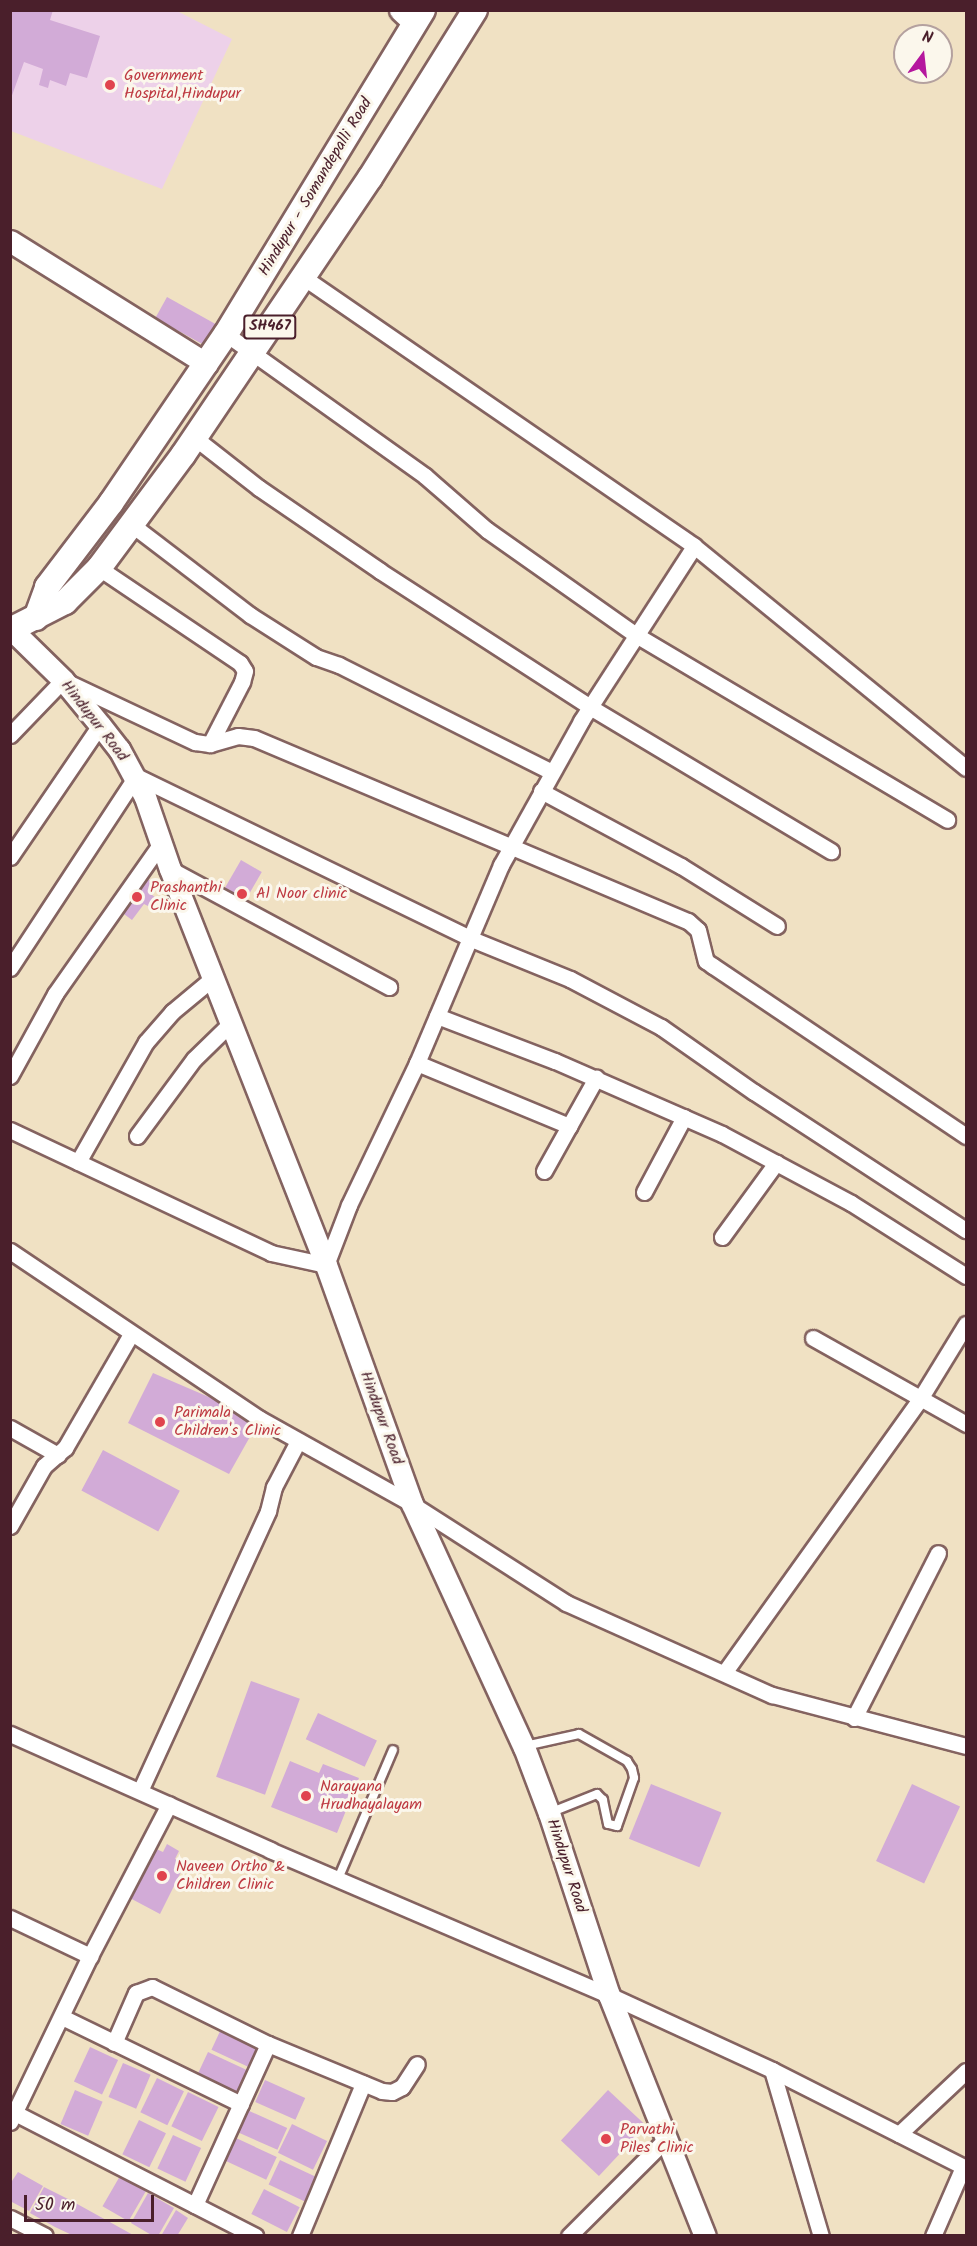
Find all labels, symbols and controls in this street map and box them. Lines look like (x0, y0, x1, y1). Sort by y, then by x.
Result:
north arrow (893, 24, 953, 84)
text: N (919, 25, 935, 51)
place label: Government Hospital,Hindupur (124, 66, 241, 104)
marker: Government Hospital,Hindupur (101, 76, 119, 94)
street label: Hindupur - Somandepalli Road (255, 94, 377, 280)
road number: SH467 (243, 315, 297, 339)
street label: Hindupur Road (56, 677, 132, 765)
place label: Prashanthi Clinic (150, 878, 221, 916)
place label: Al Noor clinic (256, 884, 347, 904)
marker: Al Noor clinic (233, 885, 251, 903)
marker: Prashanthi Clinic (128, 888, 146, 906)
street label: Hindupur Road (355, 1369, 407, 1467)
place label: Parimala Children's Clinic (174, 1403, 281, 1441)
marker: Parimala Children's Clinic (151, 1413, 169, 1431)
place label: Narayana Hrudhayalayam (320, 1777, 422, 1815)
marker: Narayana Hrudhayalayam (297, 1787, 315, 1805)
street label: Hindupur Road (542, 1816, 590, 1916)
place label: Naveen Ortho & Children Clinic (176, 1857, 285, 1895)
marker: Naveen Ortho & Children Clinic (153, 1867, 171, 1885)
place label: Parvathi Piles Clinic (620, 2120, 694, 2158)
marker: Parvathi Piles Clinic (597, 2130, 615, 2148)
scale bar (27, 2183, 158, 2221)
text: 50 m (35, 2191, 75, 2220)

